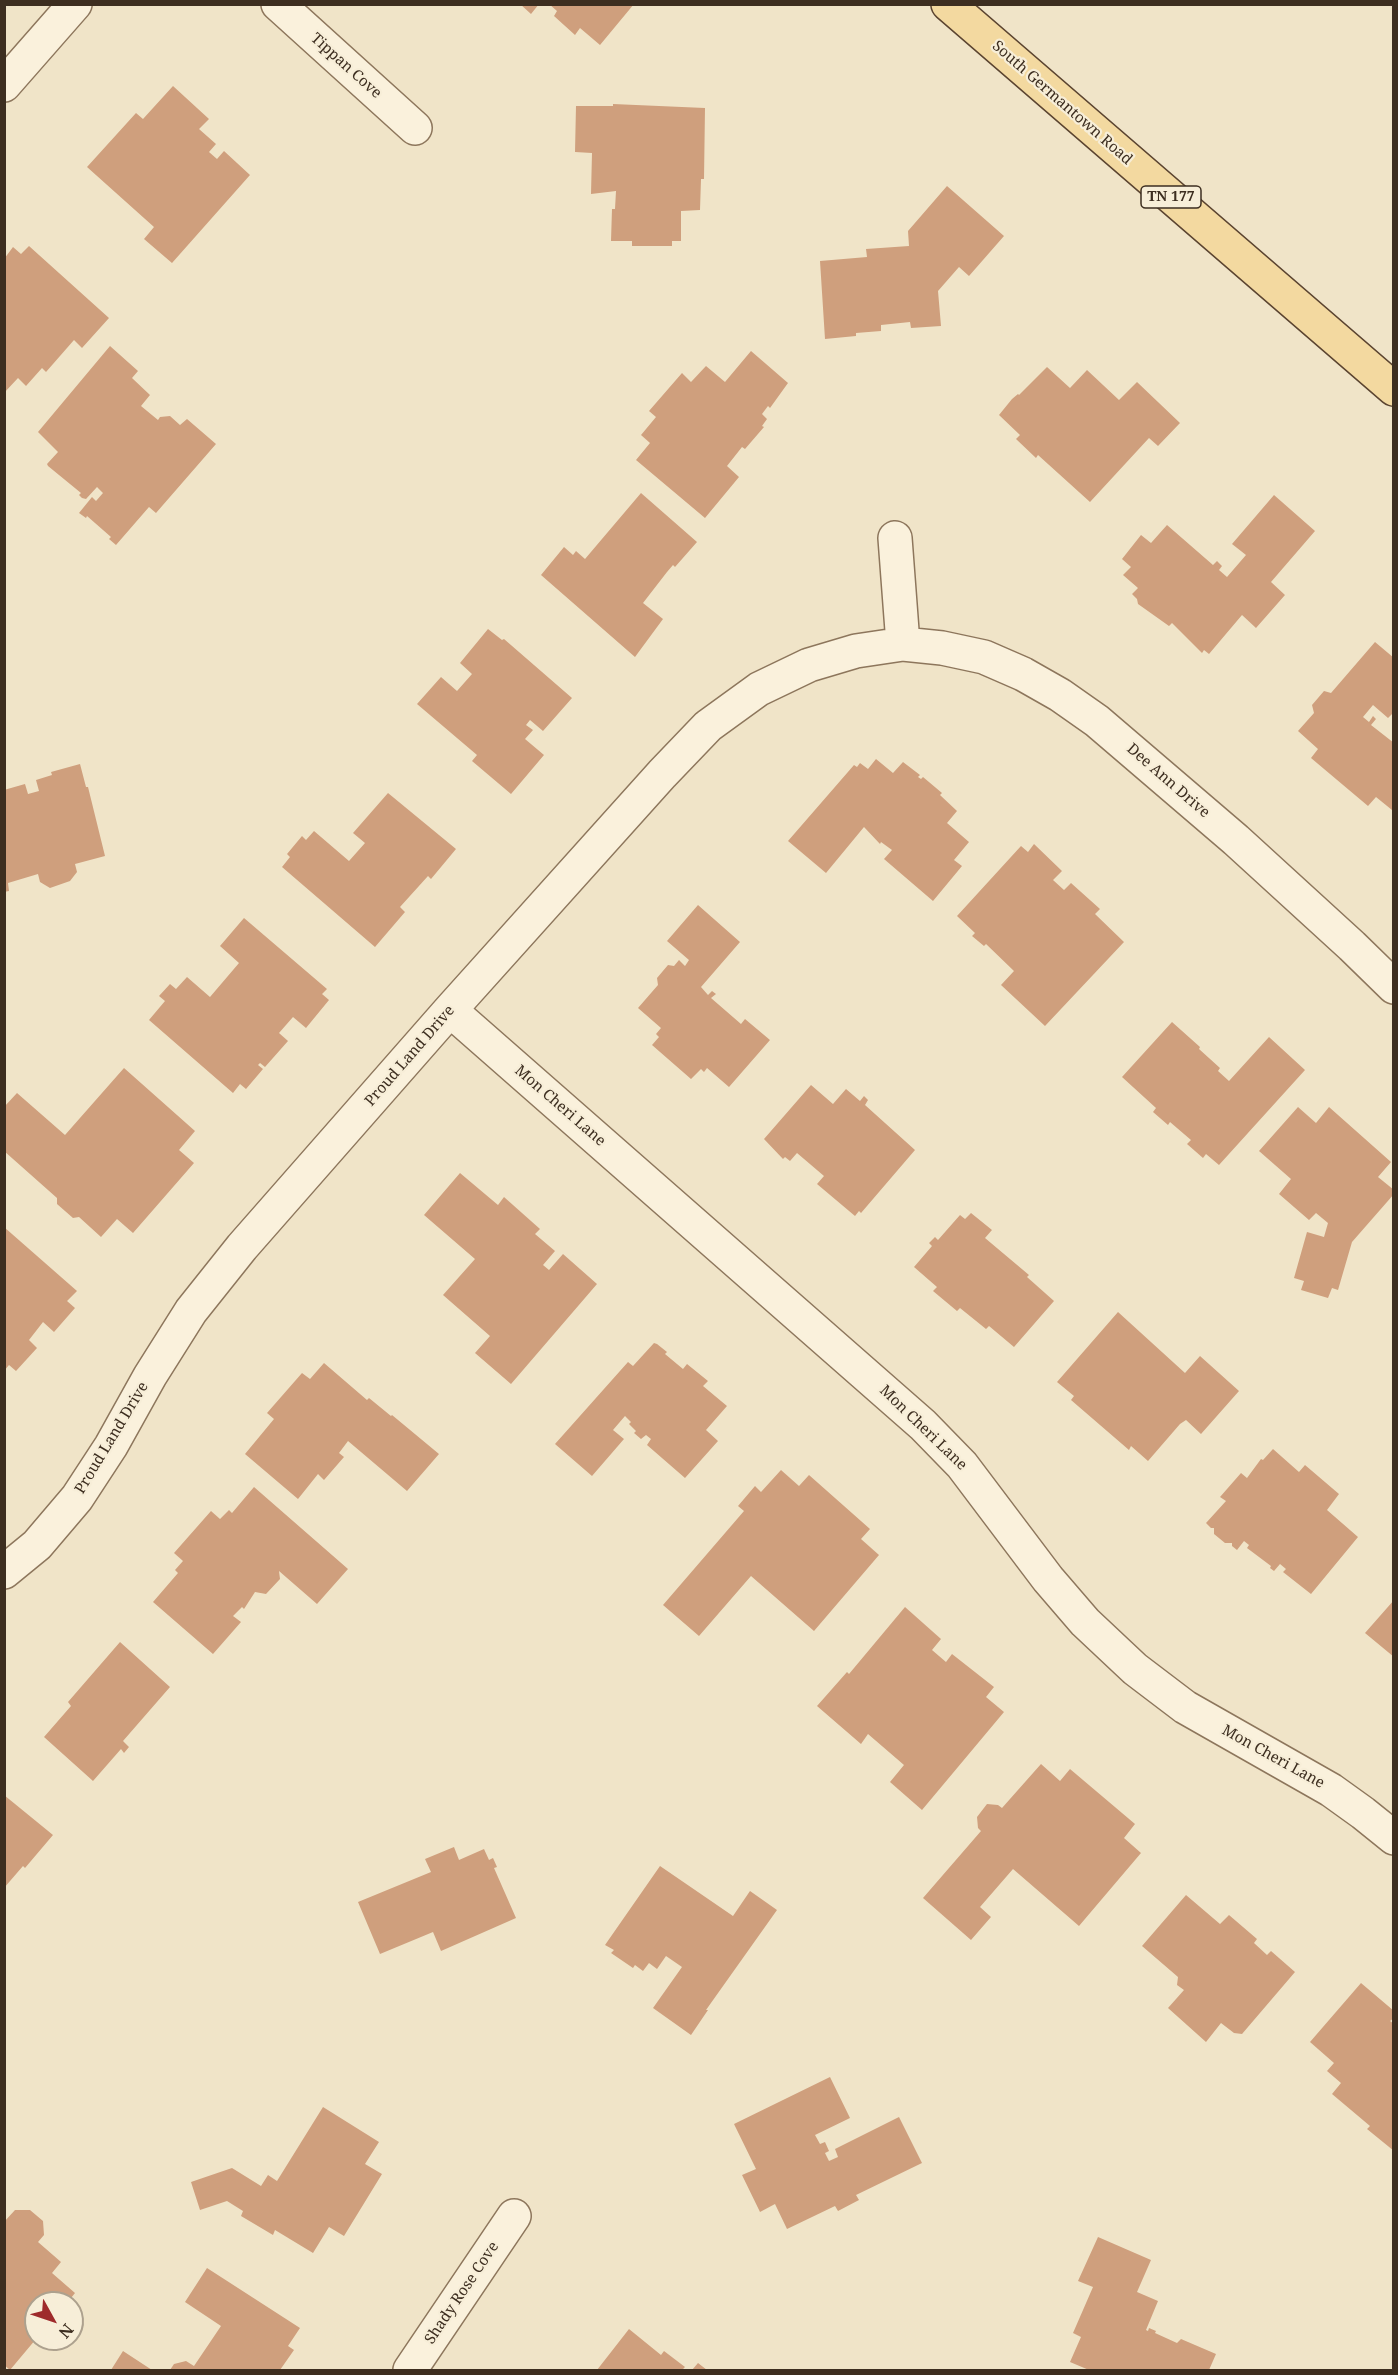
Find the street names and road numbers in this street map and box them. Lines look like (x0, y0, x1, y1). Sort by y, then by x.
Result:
street label: Tippan Cove (307, 30, 385, 102)
street label: South Germantown Road (988, 37, 1136, 169)
road number: TN 177 (1141, 186, 1201, 208)
street label: Dee Ann Drive (1123, 740, 1213, 822)
street label: Proud Land Drive (361, 1002, 459, 1110)
street label: Mon Cheri Lane (511, 1062, 609, 1150)
street label: Proud Land Drive (71, 1379, 153, 1497)
street label: Mon Cheri Lane (876, 1382, 970, 1474)
street label: Mon Cheri Lane (1219, 1721, 1327, 1793)
street label: Shady Rose Cove (421, 2238, 503, 2348)

